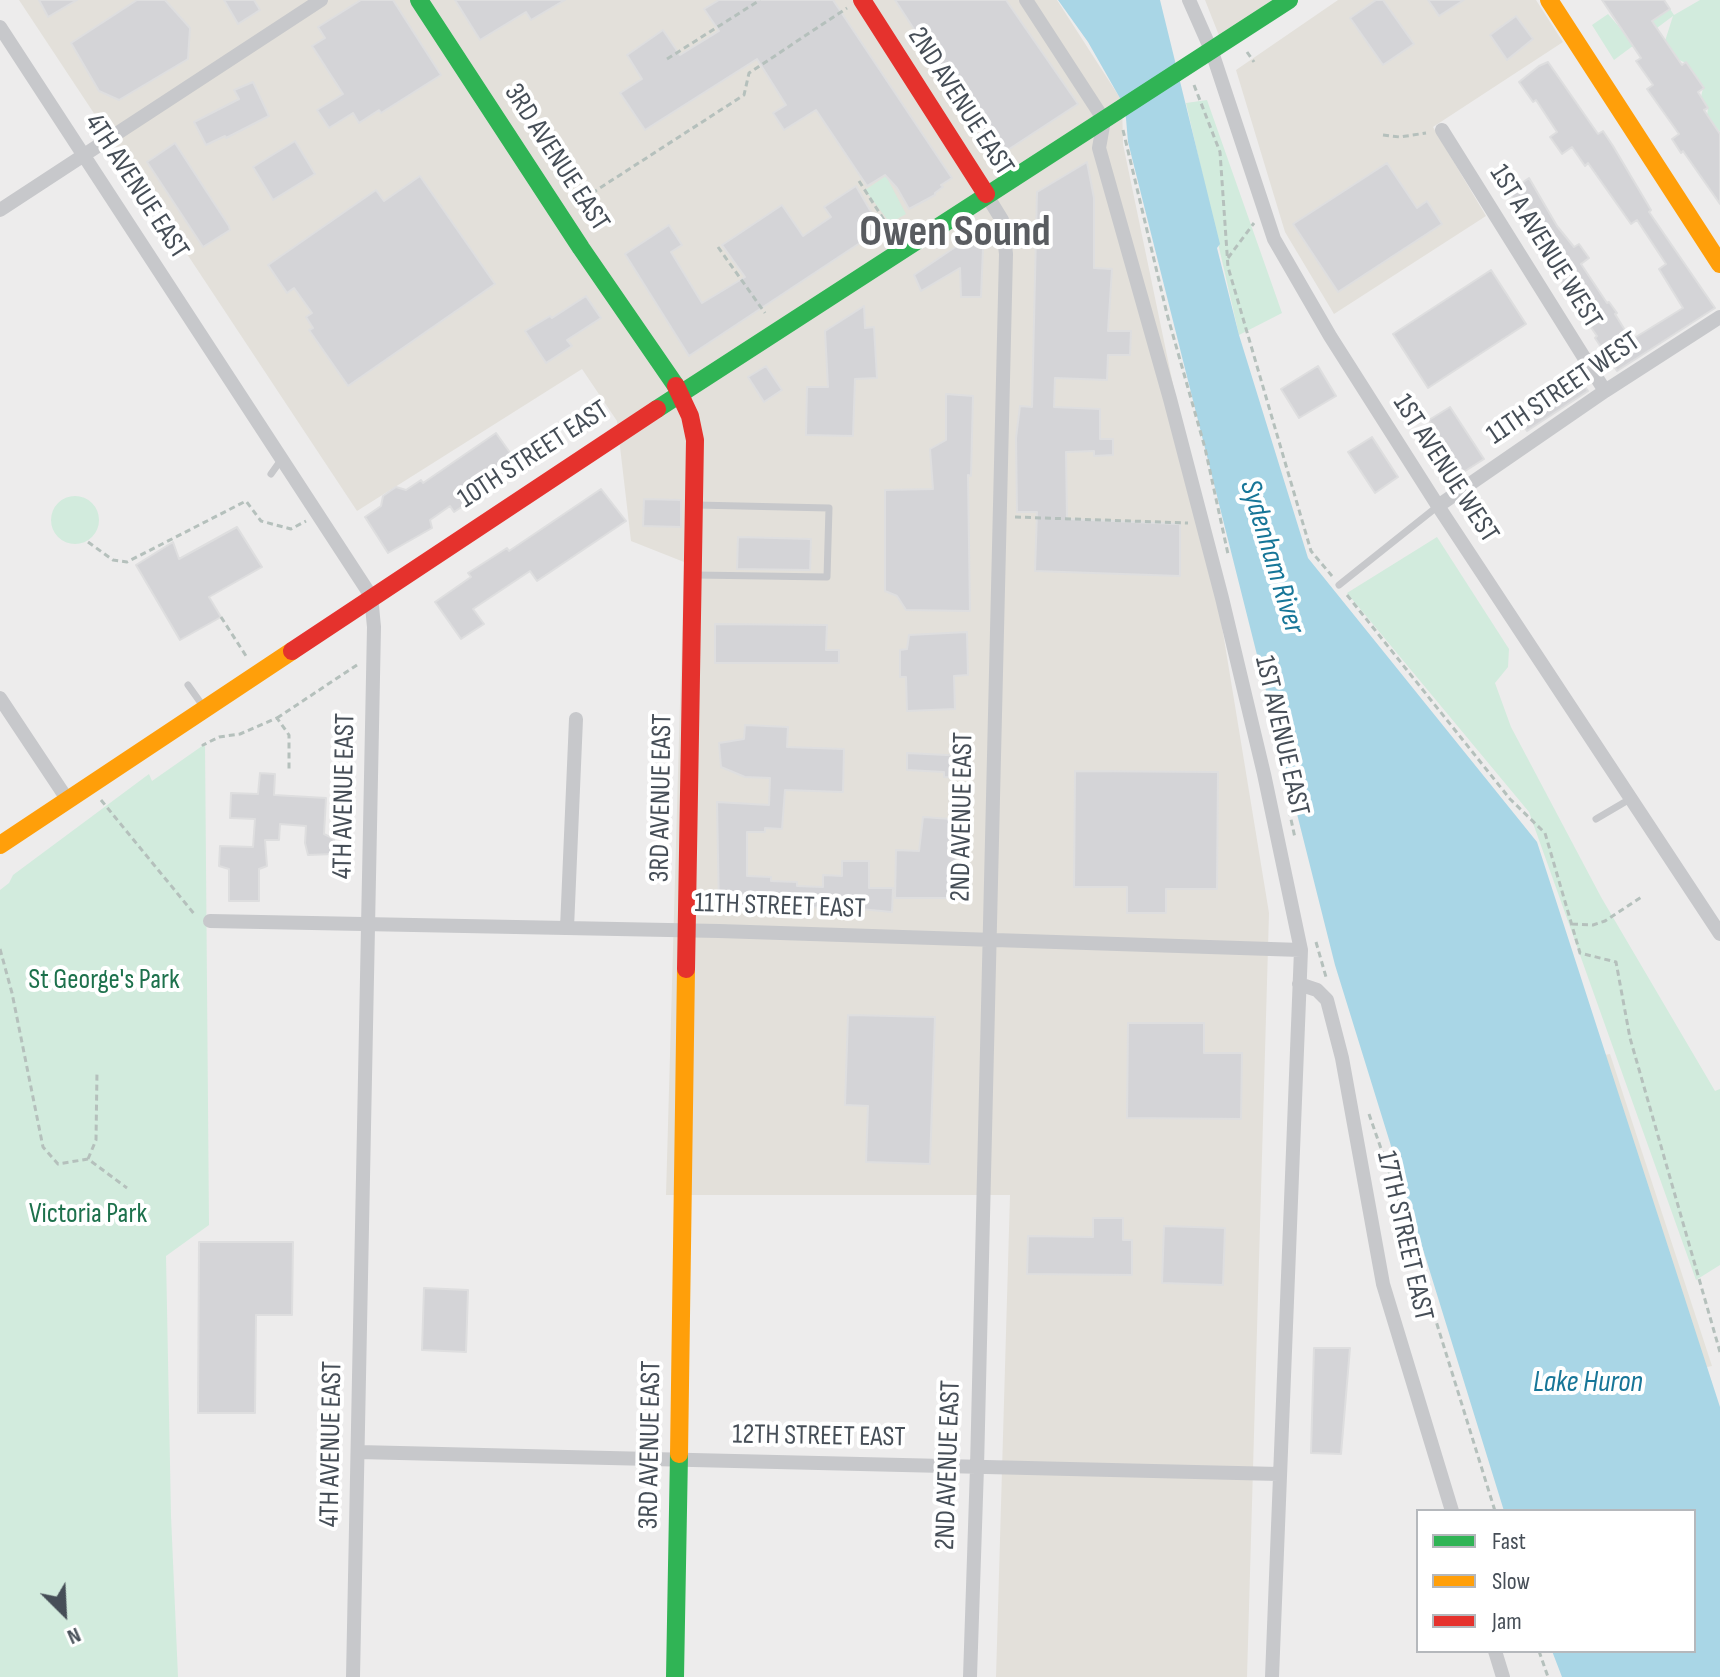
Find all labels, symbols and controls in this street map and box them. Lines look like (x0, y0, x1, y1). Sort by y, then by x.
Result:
street label: 2ND AVENUE EAST (900, 22, 1020, 182)
street label: 3RD AVENUE EAST (496, 78, 616, 238)
street label: 4TH AVENUE EAST (77, 108, 195, 266)
street label: 1ST A AVENUE WEST (1481, 159, 1609, 335)
district label: Owen Sound (859, 208, 1051, 260)
street label: 11TH STREET WEST (1481, 325, 1647, 453)
street label: 1ST AVENUE WEST (1385, 389, 1505, 549)
street label: 10TH STREET EAST (452, 394, 616, 516)
water label: Sydenham River (1231, 476, 1311, 638)
street label: 1ST AVENUE EAST (1246, 653, 1316, 819)
street label: 4TH AVENUE EAST (327, 713, 363, 879)
street label: 3RD AVENUE EAST (644, 713, 680, 883)
street label: 2ND AVENUE EAST (945, 732, 981, 902)
street label: 11TH STREET EAST (694, 887, 866, 927)
park label: St George's Park (28, 964, 180, 998)
street label: 17TH STREET EAST (1368, 1148, 1440, 1324)
park label: Victoria Park (29, 1198, 147, 1232)
street label: 3RD AVENUE EAST (633, 1360, 669, 1530)
street label: 4TH AVENUE EAST (314, 1361, 350, 1527)
water label: Lake Huron (1533, 1365, 1643, 1401)
street label: 2ND AVENUE EAST (929, 1379, 969, 1551)
street label: 12TH STREET EAST (732, 1419, 906, 1455)
legend (1416, 1509, 1696, 1653)
text: Fast (1492, 1527, 1526, 1556)
text: Slow (1492, 1567, 1530, 1596)
north arrow (24, 1573, 104, 1653)
text: Jam (1492, 1607, 1522, 1636)
text: N (63, 1621, 85, 1650)

